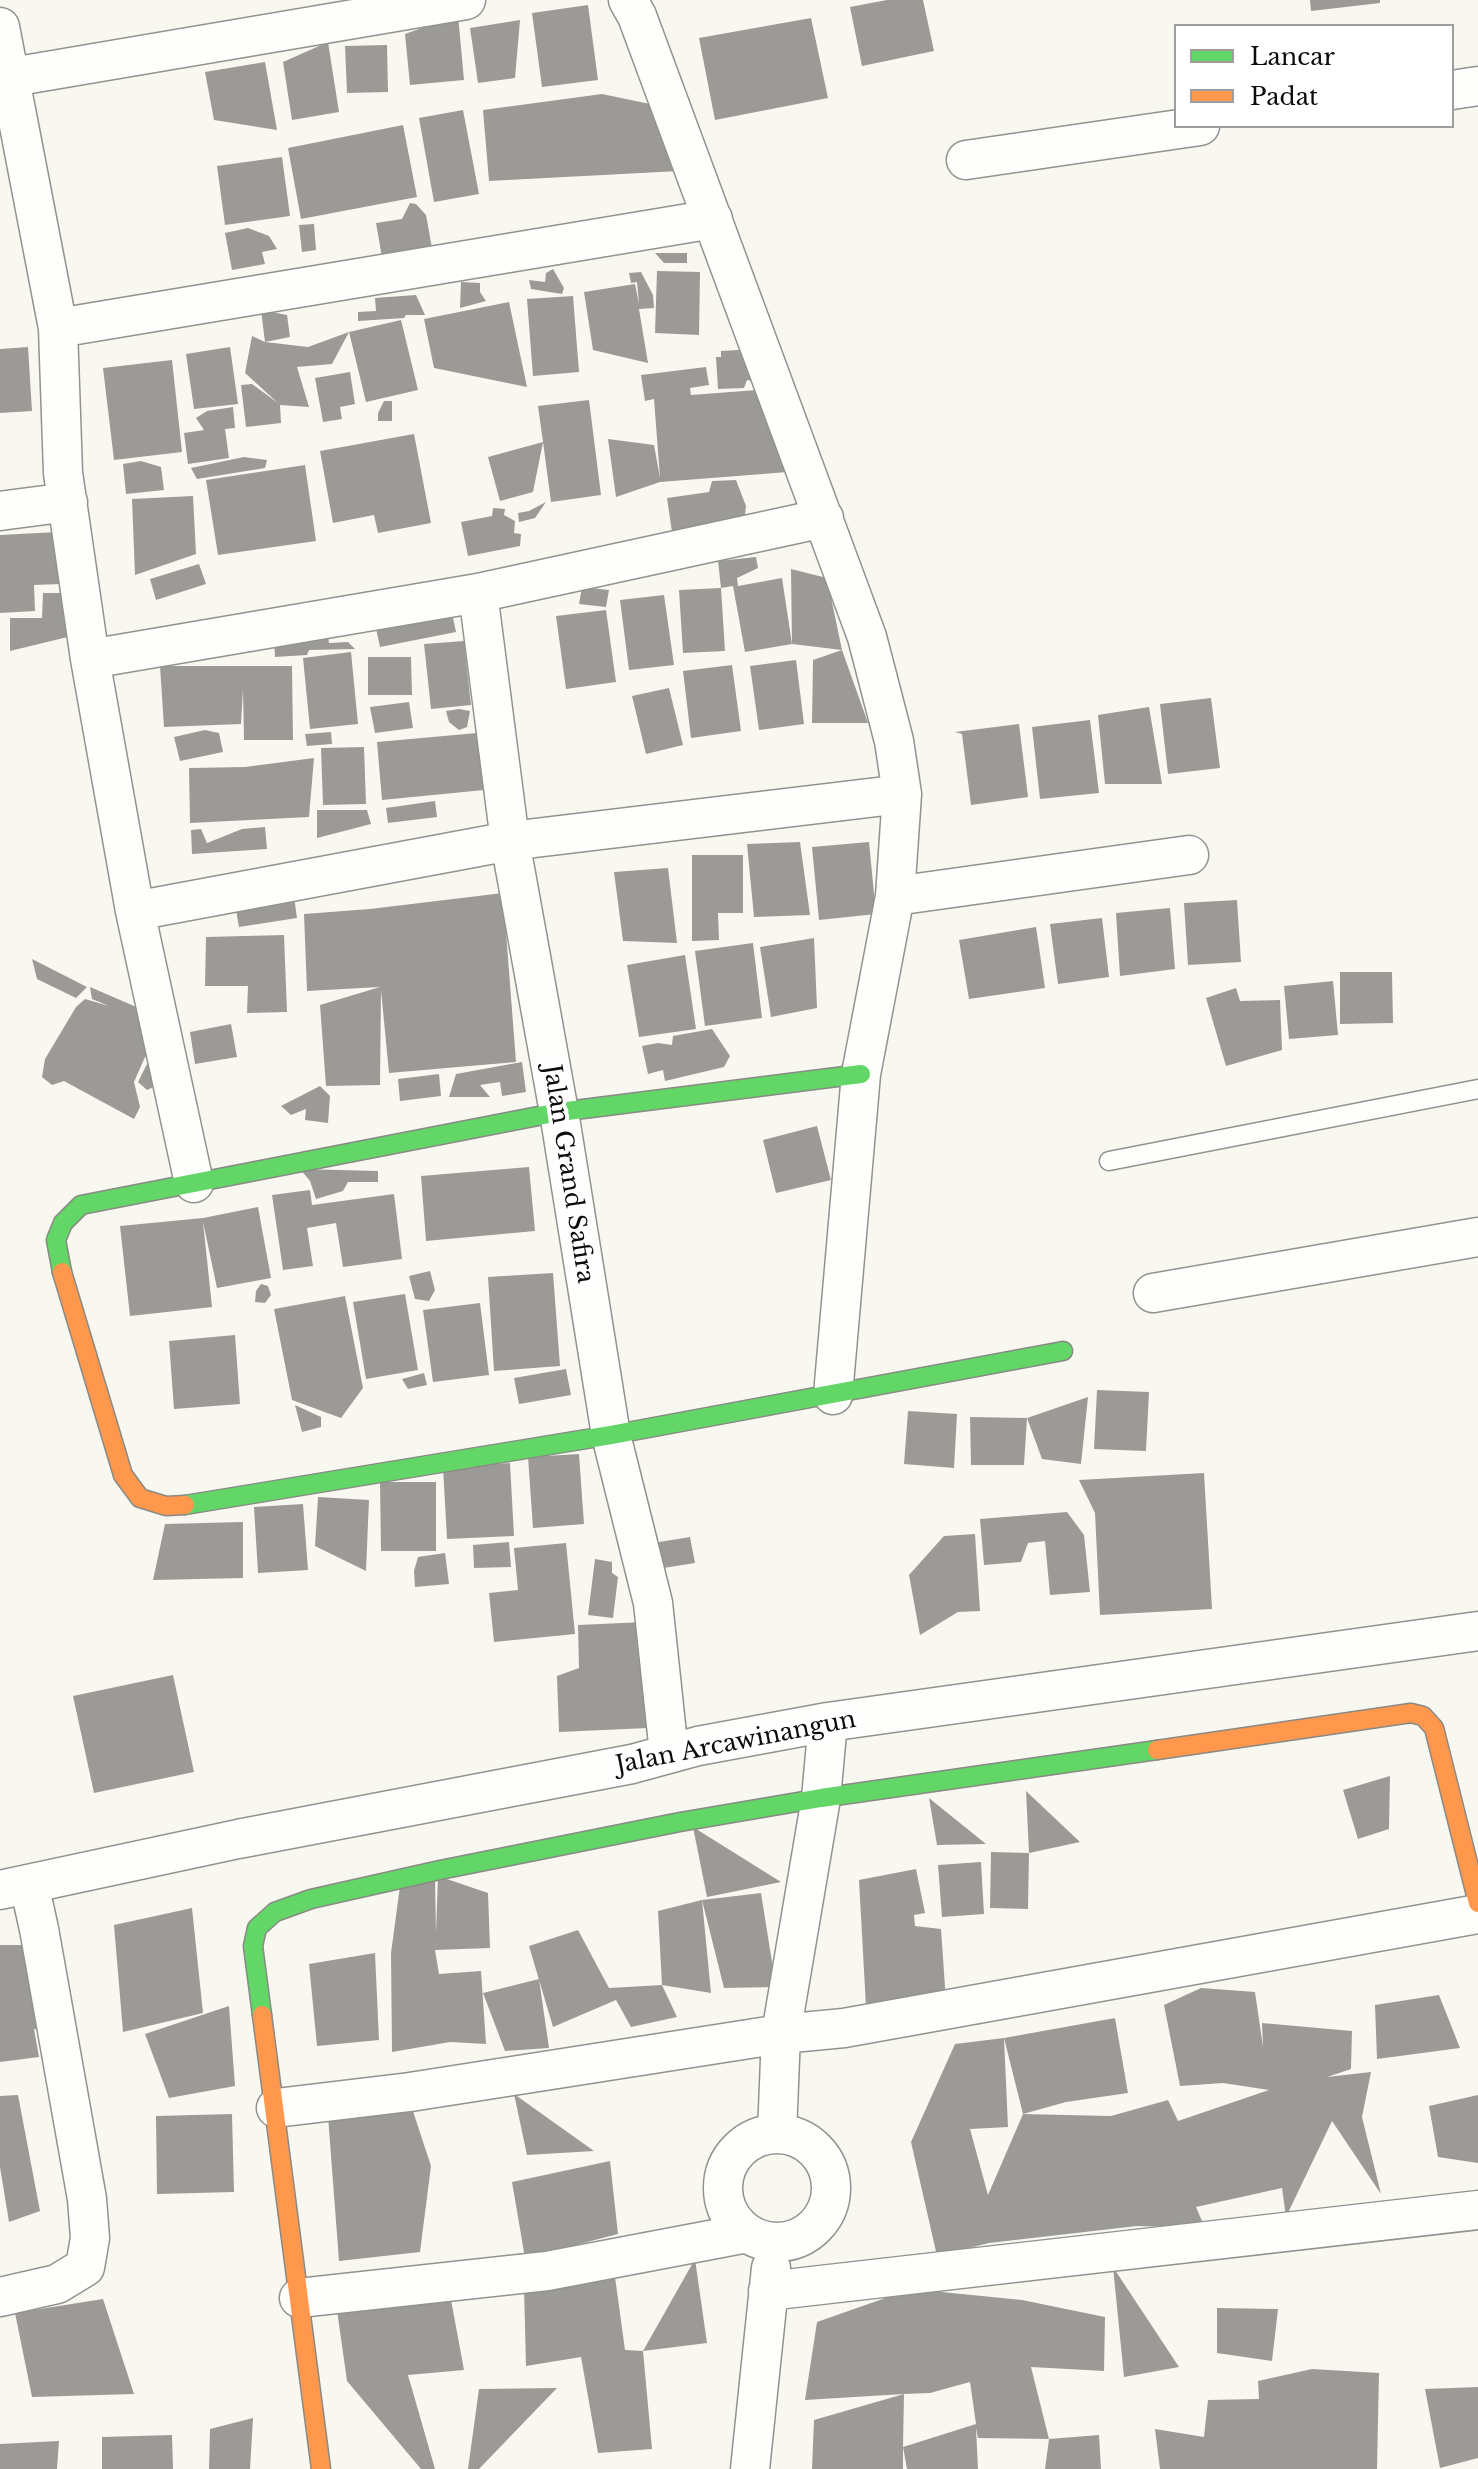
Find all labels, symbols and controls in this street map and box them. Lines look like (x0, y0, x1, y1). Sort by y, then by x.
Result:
legend (1174, 24, 1454, 128)
text: Lancar (1250, 42, 1335, 71)
text: Padat (1250, 82, 1318, 111)
street label: Jalan Grand Safira (537, 1063, 599, 1285)
street label: Jalan Arcawinangun (614, 1706, 858, 1780)

